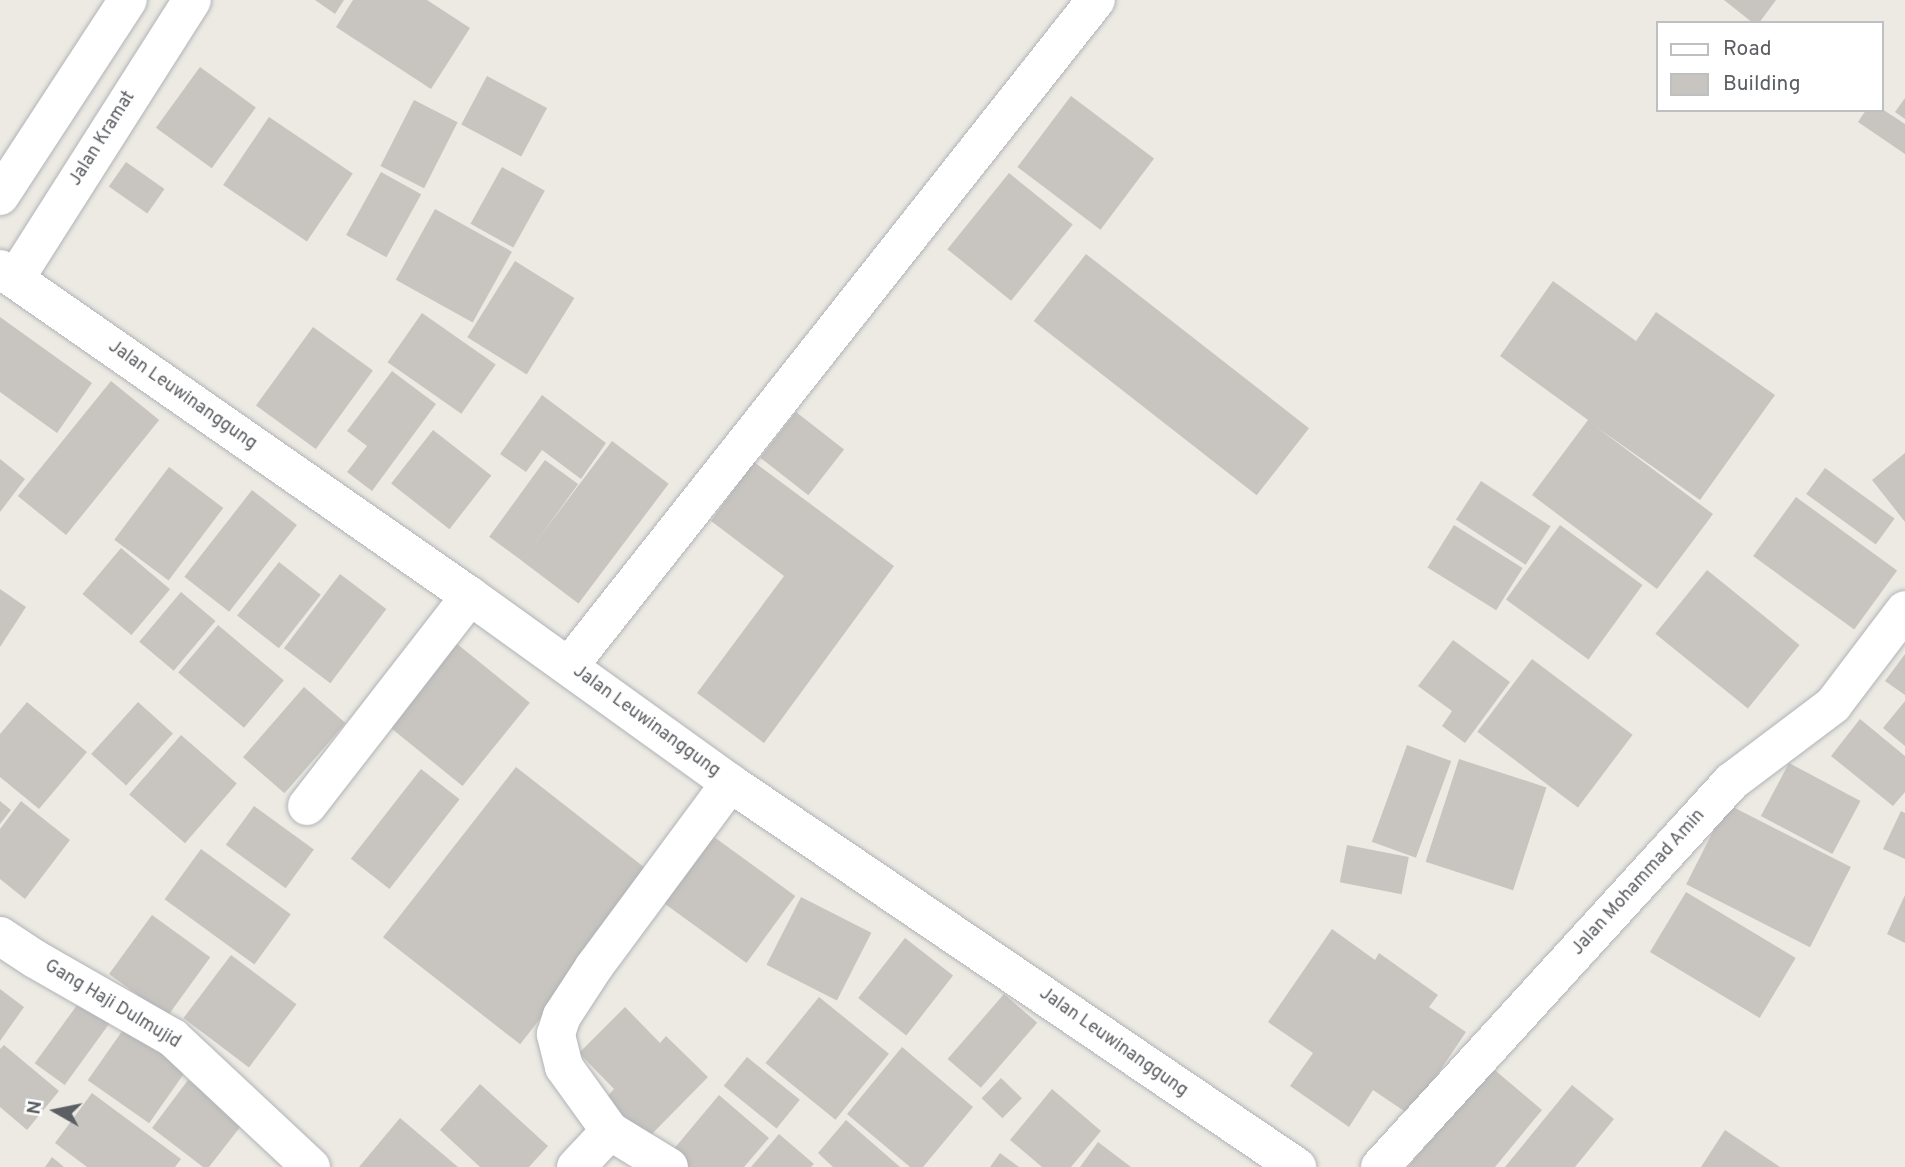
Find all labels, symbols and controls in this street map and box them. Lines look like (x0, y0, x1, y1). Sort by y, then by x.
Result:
legend (1657, 21, 1884, 112)
text: Road (1723, 36, 1772, 63)
text: Building (1723, 71, 1801, 98)
street label: Jalan Kramat (65, 88, 141, 190)
street label: Jalan Leuwinanggung (103, 336, 261, 456)
street label: Jalan Leuwinanggung (568, 661, 724, 783)
street label: Jalan Mohammad Amin (1568, 805, 1710, 961)
street label: Gang Haji Dulmujid (40, 956, 184, 1054)
street label: Jalan Leuwinanggung (1034, 983, 1192, 1103)
north arrow (21, 1076, 91, 1146)
text: N (22, 1099, 48, 1116)

